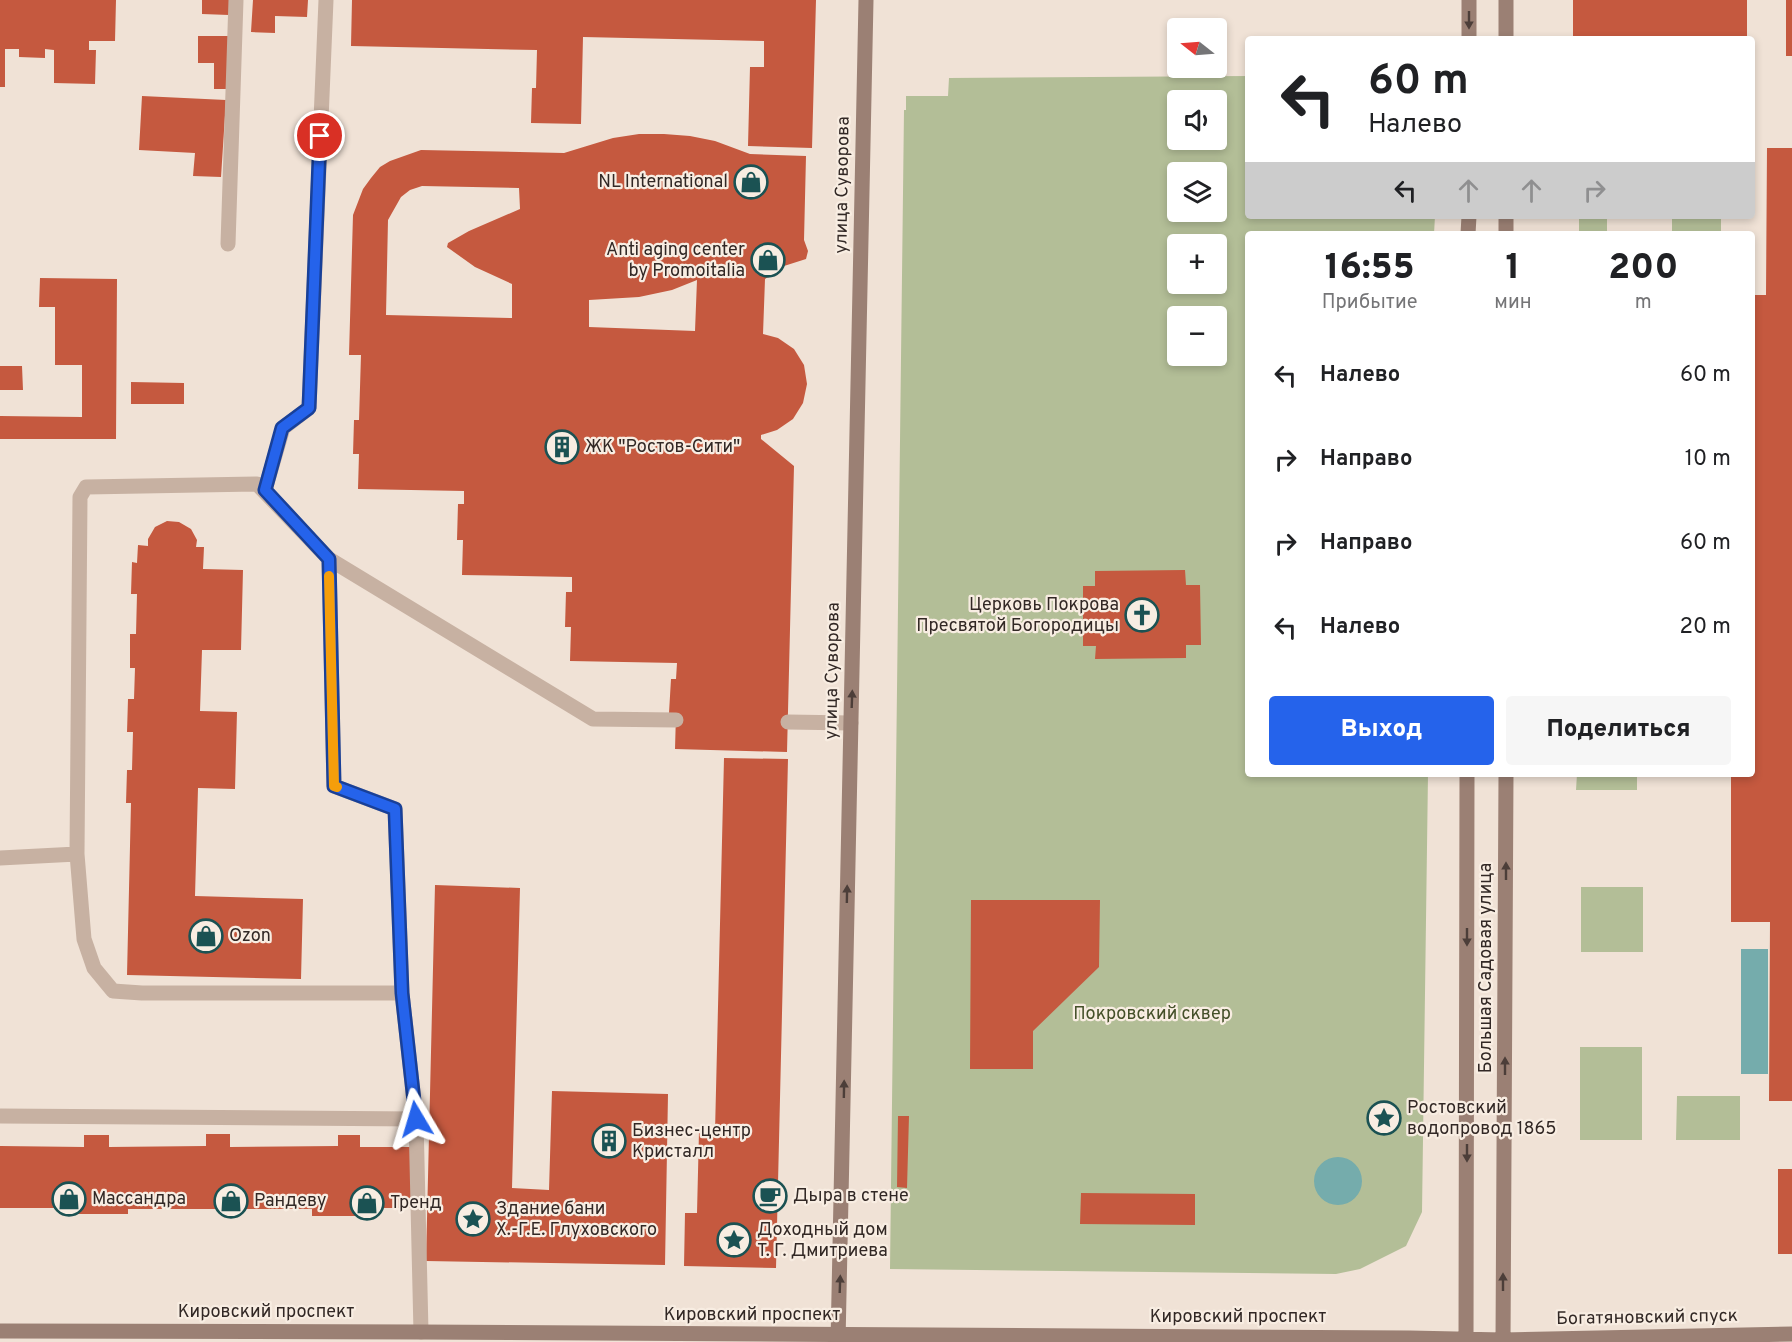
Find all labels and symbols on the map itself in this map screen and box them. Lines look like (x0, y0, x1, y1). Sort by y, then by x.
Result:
one-way arrow (1464, 10, 1474, 29)
north arrow (1167, 18, 1227, 78)
pin (294, 110, 345, 161)
street label: улица Суворова (830, 116, 856, 254)
shop icon: NL International (733, 164, 769, 200)
place label: NL International (598, 171, 728, 194)
place label: Anti aging center by Promoitalia (606, 239, 745, 283)
shop icon: Anti aging center by Promoitalia (750, 242, 786, 278)
building icon: ЖК "Ростов-Сити" (544, 429, 580, 465)
place label: ЖК "Ростов-Сити" (585, 436, 740, 459)
place label: Церковь Покрова Пресвятой Богородицы (916, 594, 1119, 638)
church icon: Церковь Покрова Пресвятой Богородицы (1124, 597, 1160, 633)
street label: улица Суворова (820, 602, 846, 740)
one-way arrow (847, 689, 857, 708)
one-way arrow (1501, 861, 1511, 880)
street label: Большая Садовая улица (1475, 863, 1498, 1073)
one-way arrow (843, 884, 852, 903)
shop icon: Ozon (188, 918, 224, 954)
place label: Ozon (229, 925, 271, 948)
one-way arrow (1462, 928, 1472, 947)
park label: Покровский сквер (1073, 1003, 1231, 1026)
one-way arrow (1500, 1056, 1510, 1075)
one-way arrow (839, 1079, 848, 1098)
position arrow (384, 1087, 448, 1151)
place label: Ростовский водопровод 1865 (1407, 1097, 1556, 1141)
place icon: Ростовский водопровод 1865 (1366, 1100, 1402, 1136)
place label: Бизнес-центр Кристалл (632, 1120, 751, 1164)
building icon: Бизнес-центр Кристалл (591, 1123, 627, 1159)
one-way arrow (1462, 1144, 1472, 1163)
cafe icon: Дыра в стене (752, 1178, 788, 1214)
shop icon: Массандра (51, 1181, 87, 1217)
shop icon: Рандеву (213, 1183, 249, 1219)
shop icon: Тренд (349, 1185, 385, 1221)
place label: Дыра в стене (793, 1185, 909, 1208)
place label: Массандра (92, 1188, 186, 1211)
place label: Рандеву (254, 1190, 327, 1213)
place label: Тренд (390, 1192, 442, 1215)
place label: Здание бани Х.-Г.Е. Глуховского (496, 1198, 657, 1242)
place icon: Здание бани Х.-Г.Е. Глуховского (455, 1201, 491, 1237)
place label: Доходный дом Т. Г. Дмитриева (757, 1219, 888, 1263)
place icon: Доходный дом Т. Г. Дмитриева (716, 1222, 752, 1258)
one-way arrow (1498, 1272, 1508, 1291)
one-way arrow (835, 1274, 844, 1293)
street label: Кировский проспект (178, 1301, 354, 1324)
street label: Кировский проспект (664, 1304, 840, 1327)
street label: Богатяновский спуск (1556, 1305, 1738, 1331)
street label: Кировский проспект (1150, 1306, 1326, 1329)

